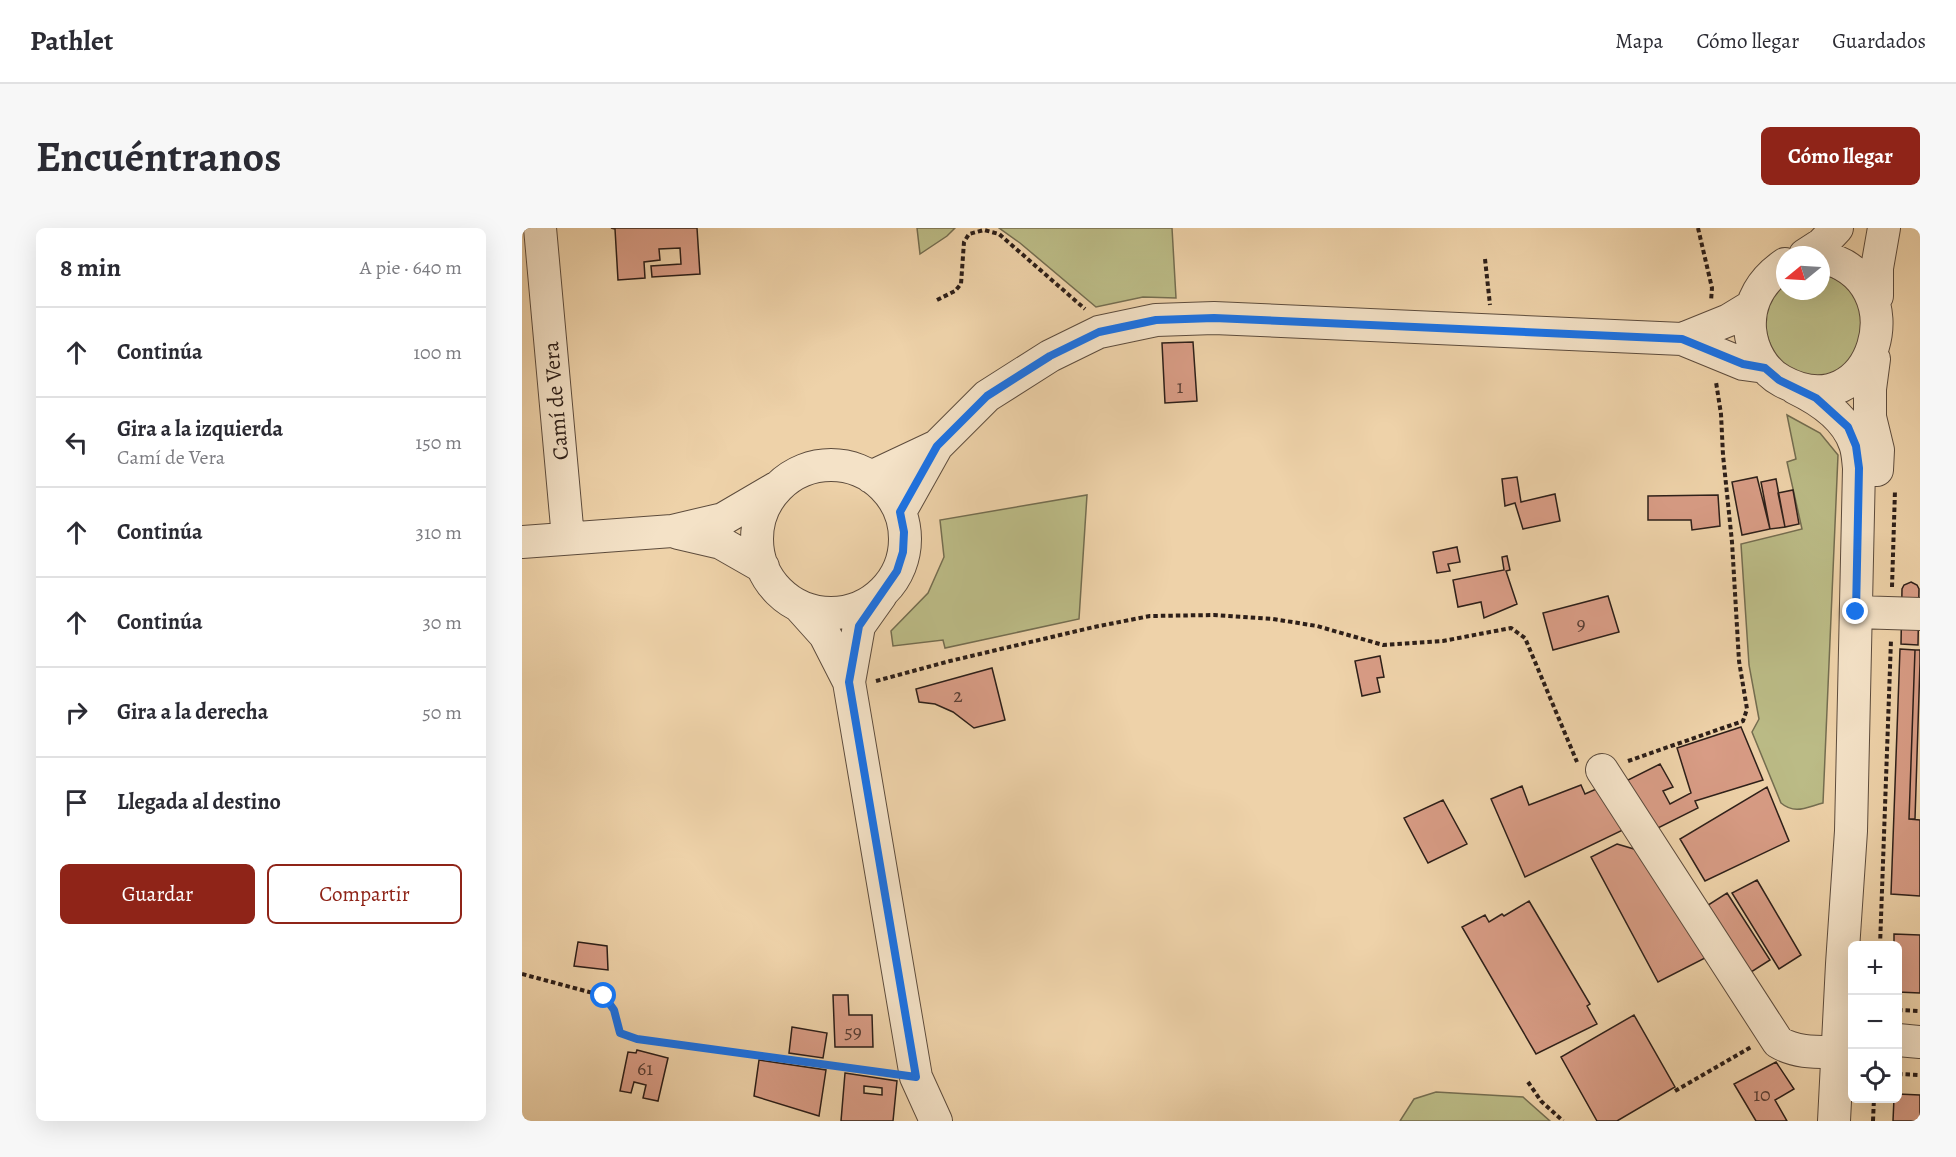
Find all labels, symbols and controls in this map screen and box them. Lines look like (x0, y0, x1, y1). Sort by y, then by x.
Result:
text: Pathlet (30, 22, 113, 60)
text: Mapa (1615, 27, 1663, 55)
text: Cómo llegar (1696, 27, 1799, 55)
text: Guardados (1832, 27, 1926, 55)
button: Cómo llegar (1761, 127, 1920, 185)
text: Encuéntranos (36, 128, 281, 185)
north arrow (1776, 246, 1830, 300)
text: 8 min (60, 250, 121, 285)
text: A pie · 640 m (360, 254, 462, 281)
icon: ahead (60, 336, 93, 369)
text: Continúa (117, 337, 203, 367)
text: 100 m (413, 339, 462, 366)
street label: Camí de Vera (536, 340, 576, 461)
house number: 1 (1177, 373, 1184, 400)
text: Gira a la izquierda (117, 414, 283, 444)
icon: left (60, 426, 93, 459)
text: 150 m (415, 429, 462, 456)
text: Camí de Vera (117, 444, 225, 471)
icon: ahead (60, 516, 93, 549)
text: Continúa (117, 517, 203, 547)
text: 310 m (416, 519, 462, 546)
route end (1842, 598, 1868, 624)
icon: ahead (60, 606, 93, 639)
text: Continúa (117, 607, 203, 637)
text: 30 m (422, 609, 462, 636)
house number: 9 (1576, 610, 1586, 637)
house number: 2 (953, 682, 963, 709)
icon: right (60, 696, 93, 729)
text: Gira a la derecha (117, 697, 268, 727)
text: 50 m (422, 699, 462, 726)
icon: arrive (60, 786, 93, 819)
text: Llegada al destino (117, 787, 281, 817)
button: Guardar (60, 864, 255, 924)
button: Compartir (267, 864, 462, 924)
map controls (1848, 941, 1902, 1103)
button: + (1848, 941, 1902, 995)
route start (590, 982, 616, 1008)
button: − (1848, 995, 1902, 1049)
house number: 59 (844, 1018, 862, 1045)
button: locate (1848, 1049, 1902, 1103)
house number: 61 (637, 1055, 653, 1082)
house number: 10 (1753, 1081, 1771, 1108)

